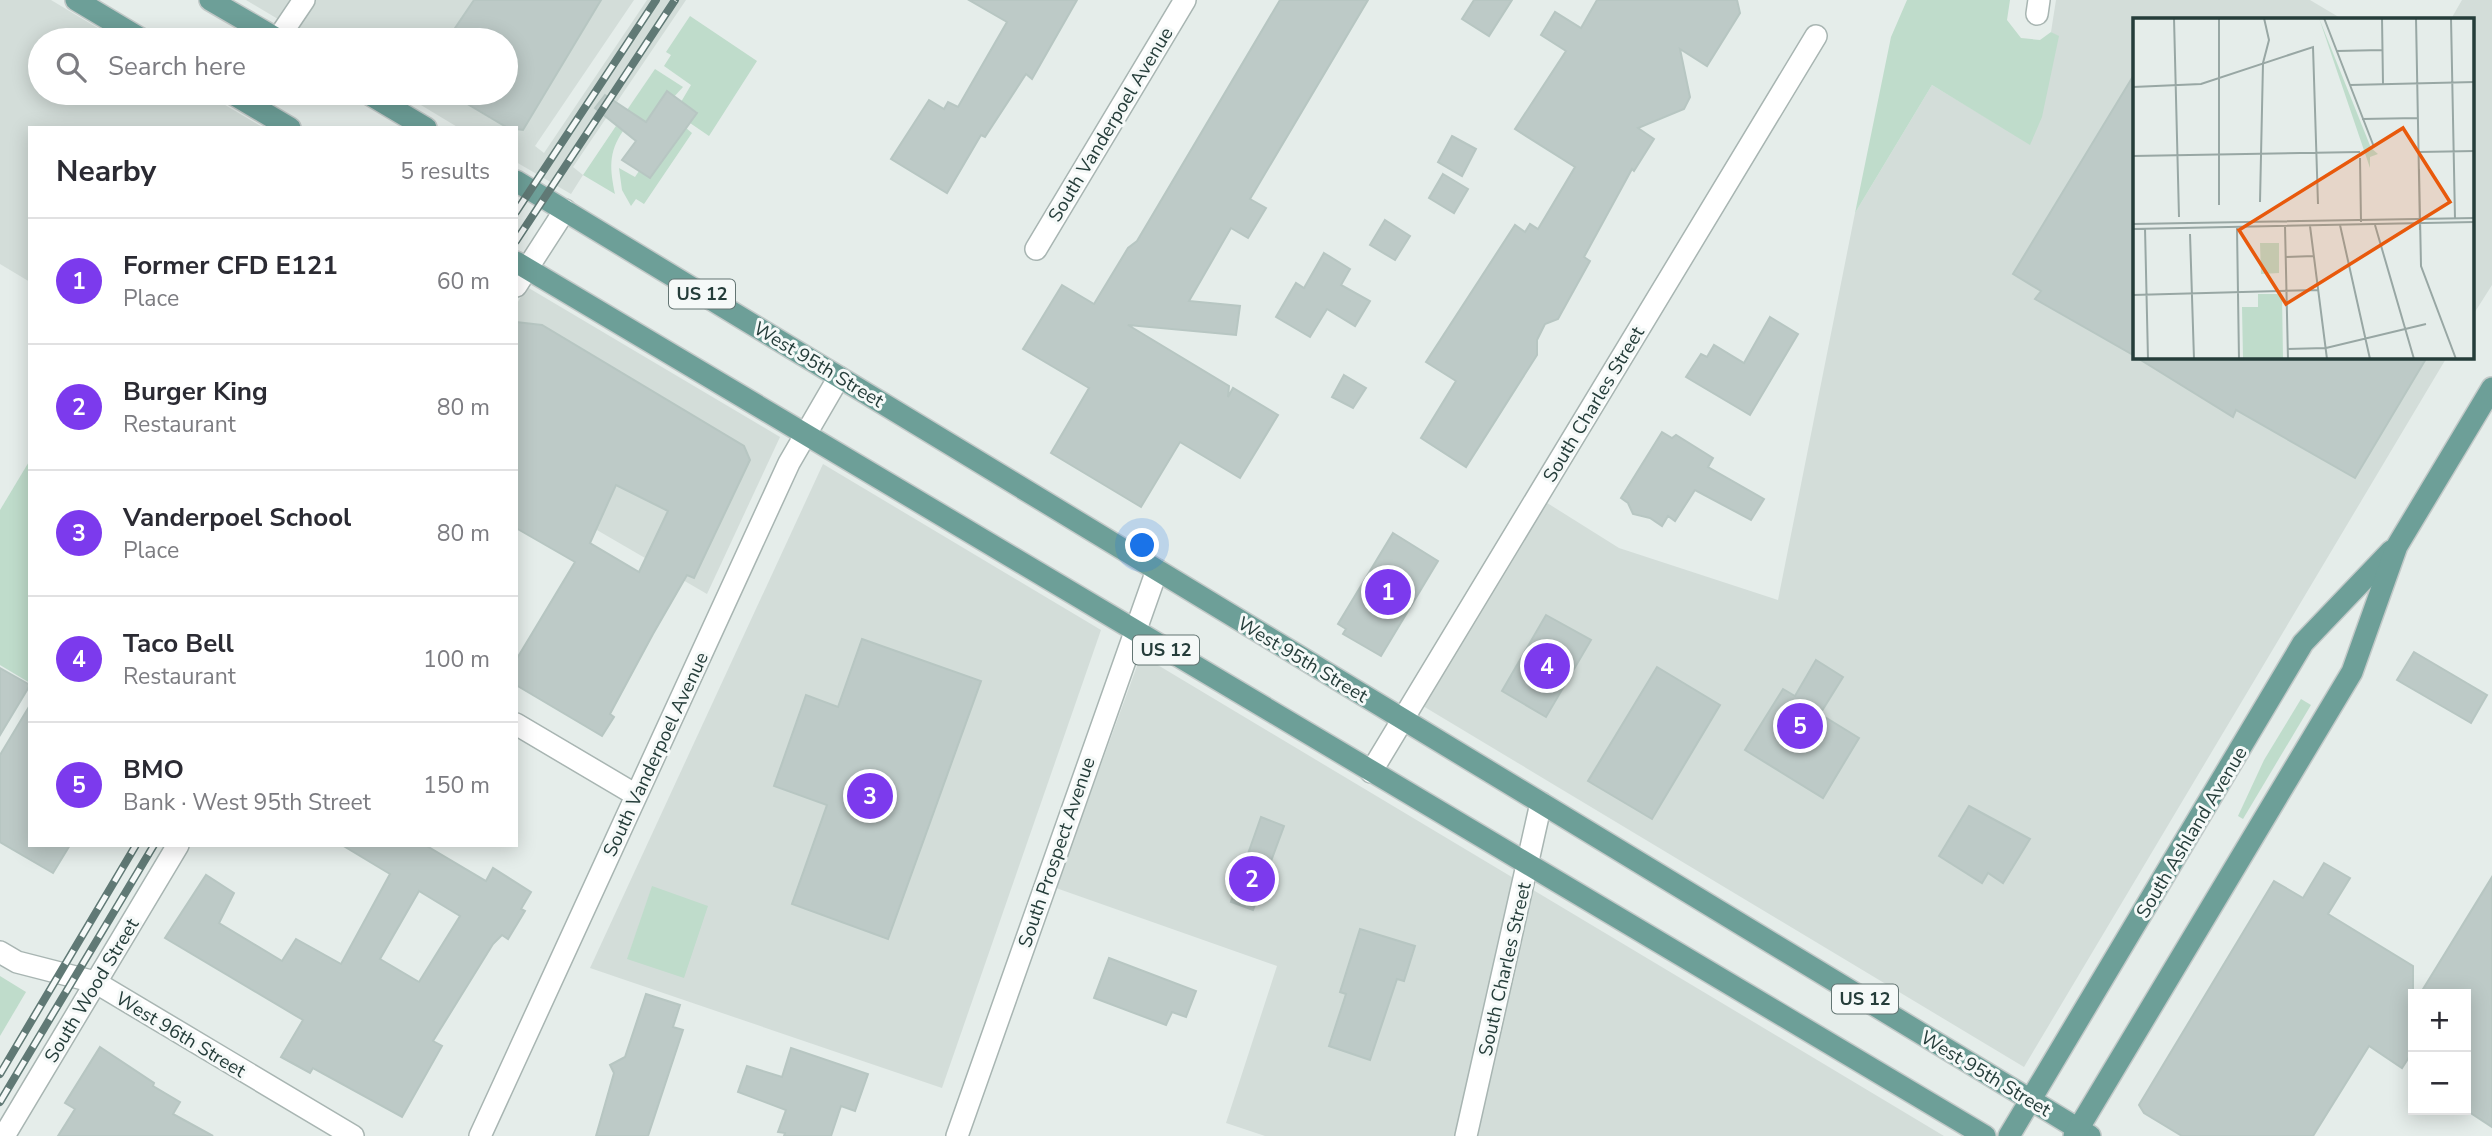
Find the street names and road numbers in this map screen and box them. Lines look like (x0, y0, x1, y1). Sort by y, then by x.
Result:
street label: South Vanderpoel Avenue (1042, 22, 1179, 227)
road number: US 12 (669, 280, 735, 308)
street label: West 95th Street (749, 316, 889, 414)
street label: South Charles Street (1537, 322, 1651, 487)
street label: West 95th Street (1233, 611, 1373, 709)
road number: US 12 (1133, 636, 1199, 664)
street label: South Vanderpoel Avenue (597, 648, 715, 861)
street label: South Ashland Avenue (2130, 742, 2253, 923)
street label: South Prospect Avenue (1012, 754, 1102, 951)
street label: South Charles Street (1472, 880, 1538, 1058)
street label: South Wood Street (38, 913, 145, 1067)
road number: US 12 (1832, 984, 1898, 1014)
street label: West 96th Street (111, 986, 251, 1084)
street label: West 95th Street (1916, 1025, 2056, 1123)

